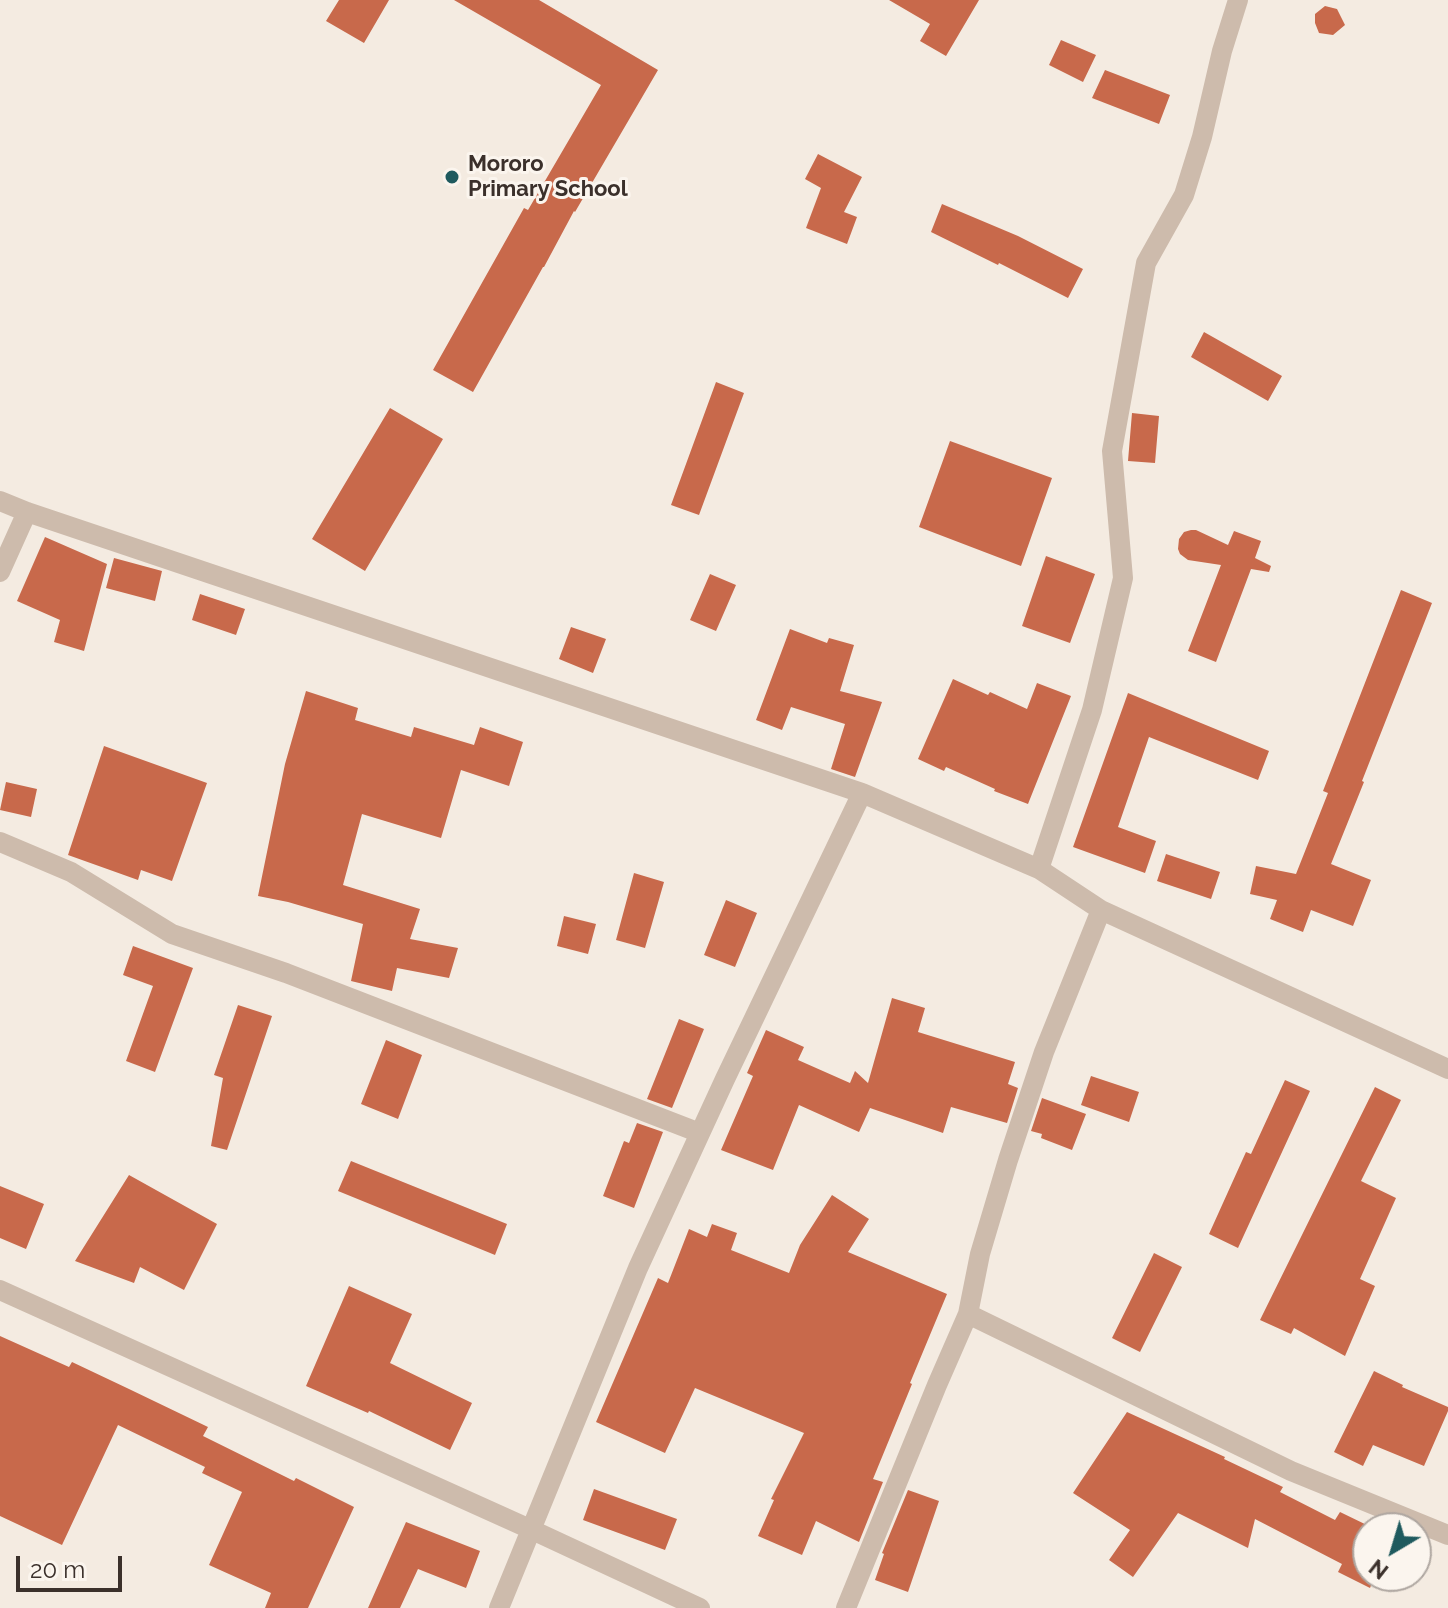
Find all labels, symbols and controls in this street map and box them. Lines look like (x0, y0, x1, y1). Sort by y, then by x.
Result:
place label: Mororo Primary School (468, 151, 628, 202)
marker: Mororo Primary School (443, 168, 461, 186)
north arrow (1352, 1512, 1432, 1592)
scale bar (20, 1540, 126, 1590)
text: N (1364, 1554, 1393, 1585)
text: 20 m (30, 1555, 85, 1584)

